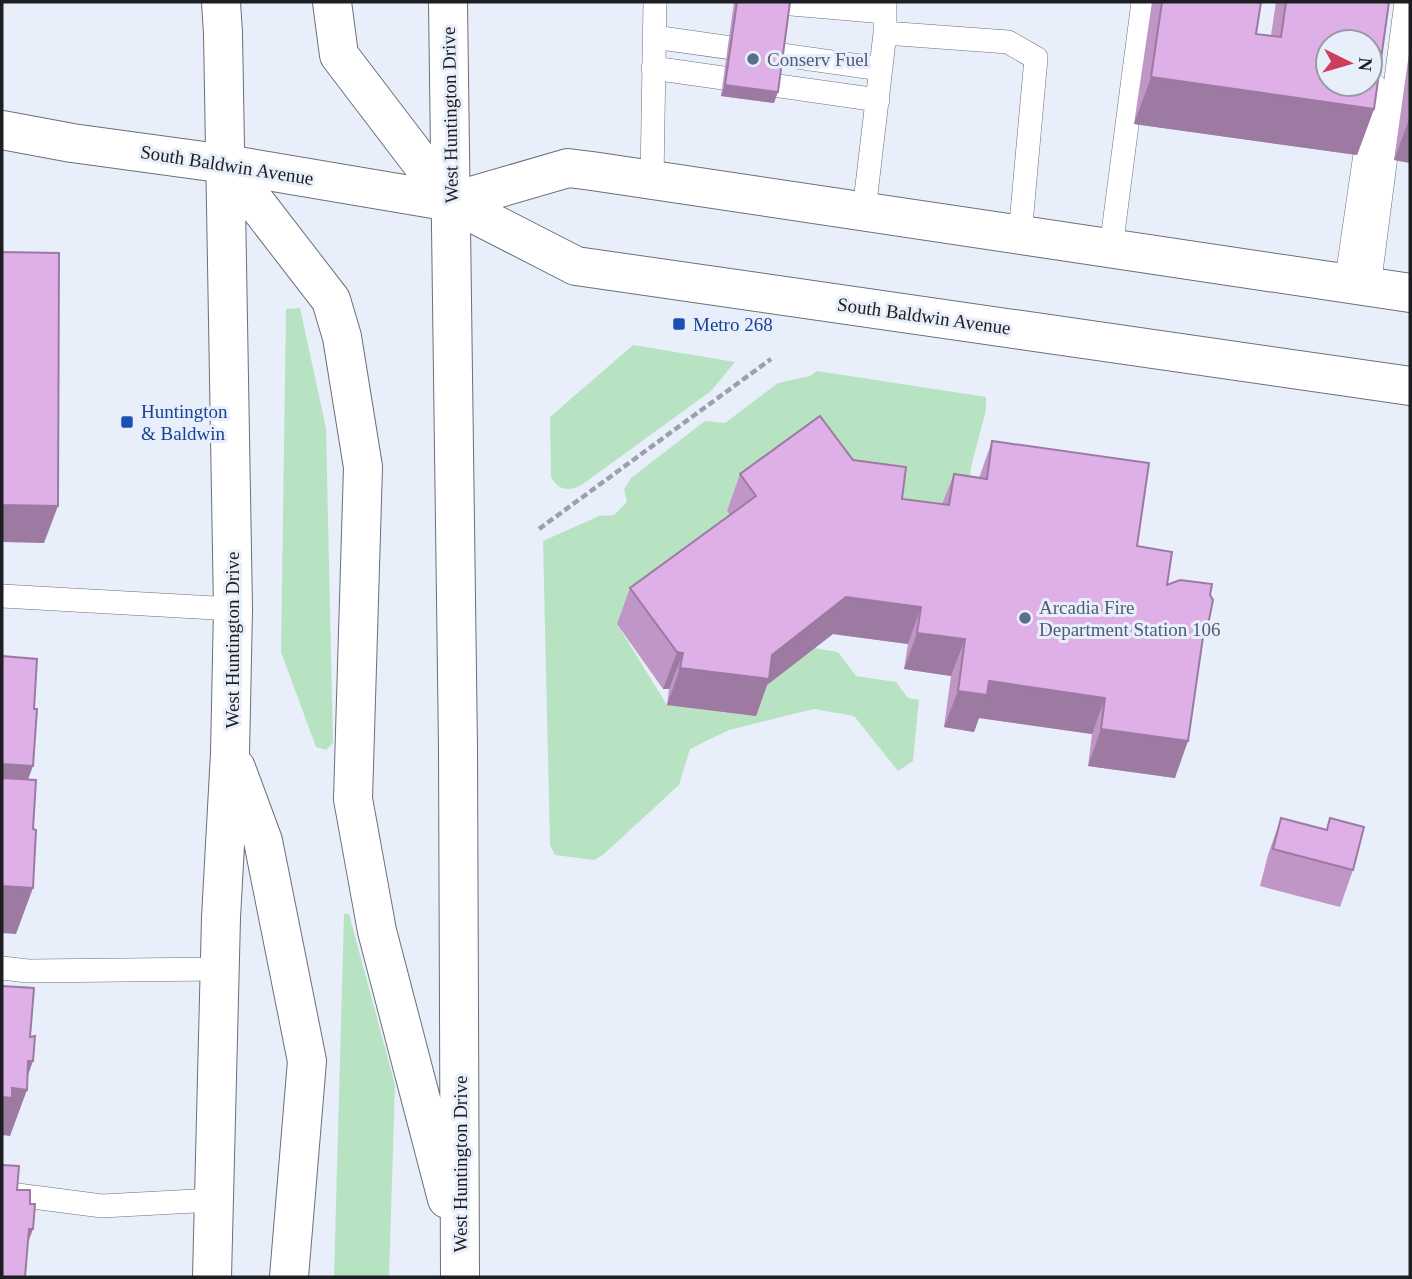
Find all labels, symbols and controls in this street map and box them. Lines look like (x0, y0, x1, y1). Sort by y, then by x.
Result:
street label: West Huntington Drive (438, 26, 462, 204)
north arrow (1314, 28, 1384, 98)
place label: Conserv Fuel (767, 49, 869, 70)
marker: Conserv Fuel (745, 51, 761, 67)
text: N (1354, 57, 1376, 72)
street label: South Baldwin Avenue (139, 141, 315, 189)
street label: South Baldwin Avenue (836, 293, 1012, 339)
place label: Metro 268 (693, 314, 773, 335)
marker: Metro 268 (671, 316, 687, 332)
place label: Huntington & Baldwin (141, 401, 228, 444)
marker: Huntington & Baldwin (119, 414, 135, 430)
street label: West Huntington Drive (222, 552, 243, 728)
place label: Arcadia Fire Department Station 106 (1039, 597, 1221, 640)
marker: Arcadia Fire Department Station 106 (1017, 610, 1033, 626)
street label: West Huntington Drive (450, 1076, 471, 1252)

